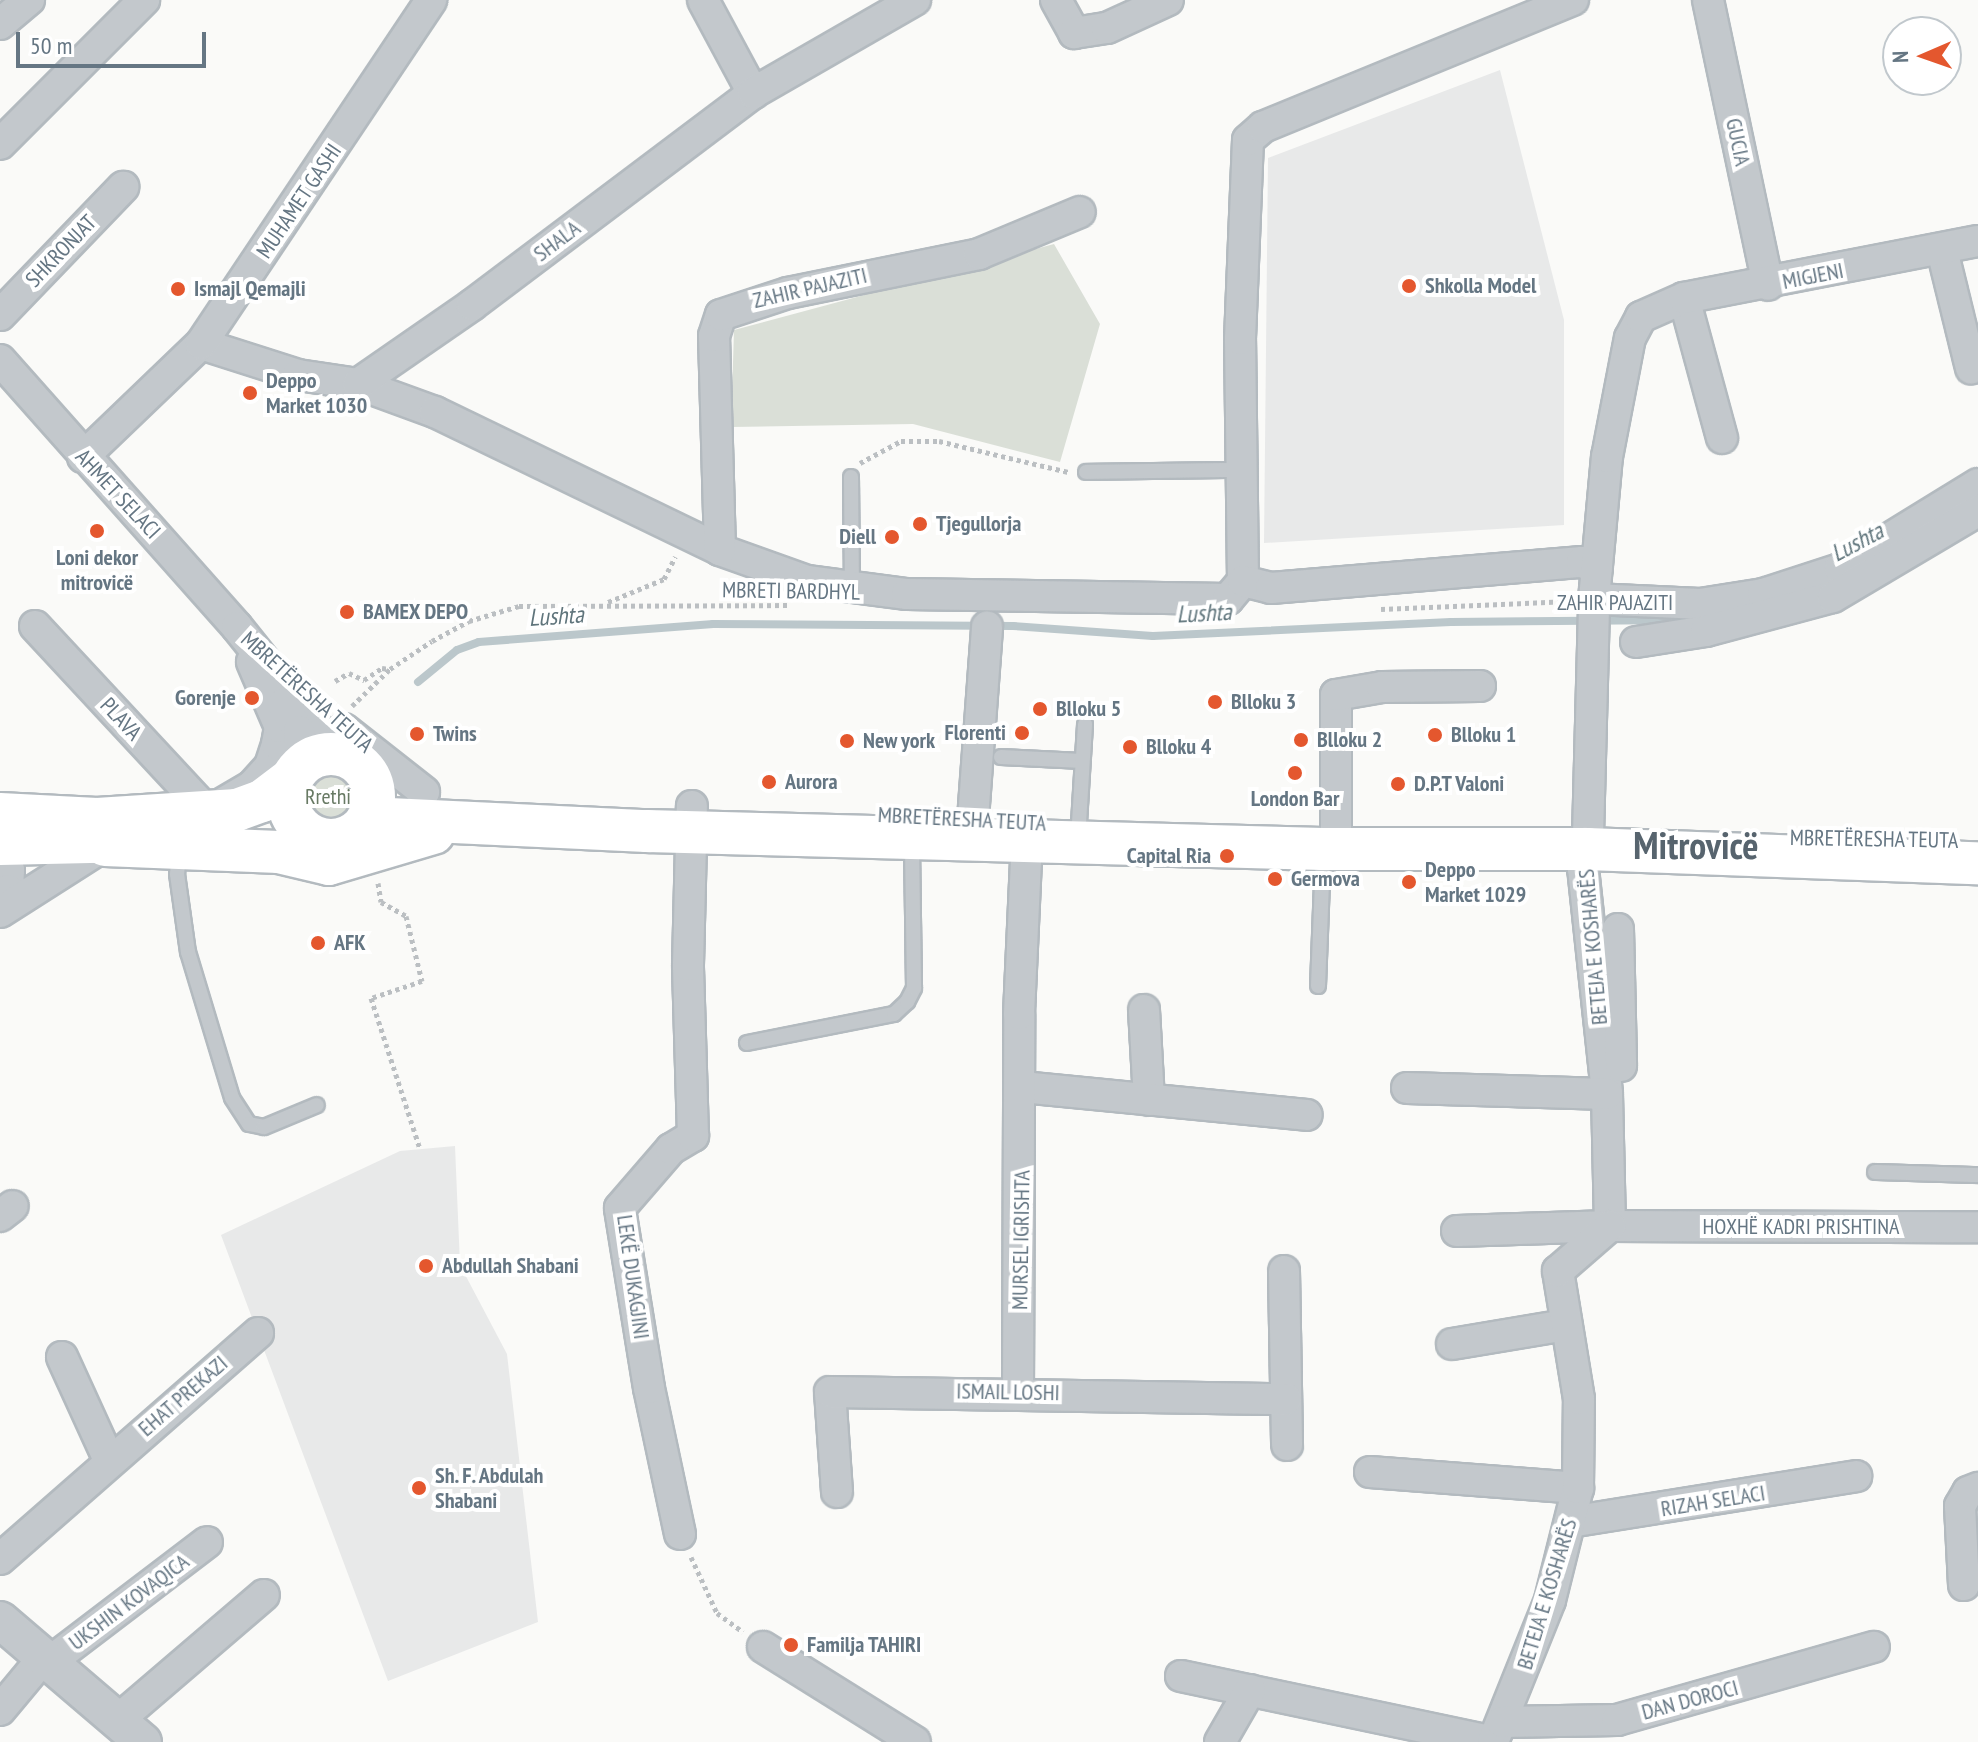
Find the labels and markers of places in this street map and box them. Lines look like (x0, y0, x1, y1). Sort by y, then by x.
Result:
place label: Shkolla Model (1425, 273, 1536, 299)
place label: Ismajl Qemajli (194, 276, 306, 302)
marker: Shkolla Model (1400, 277, 1418, 295)
marker: Ismajl Qemajli (169, 280, 187, 298)
place label: Deppo Market 1030 (266, 367, 367, 418)
marker: Deppo Market 1030 (241, 384, 259, 402)
place label: Tjegullorja (936, 511, 1021, 537)
marker: Tjegullorja (911, 515, 929, 533)
marker: Loni dekor mitrovicë (88, 522, 106, 540)
place label: Diell (839, 524, 876, 550)
marker: Diell (883, 528, 901, 546)
place label: Loni dekor mitrovicë (56, 544, 138, 596)
place label: BAMEX DEPO (363, 599, 469, 625)
marker: BAMEX DEPO (338, 603, 356, 621)
place label: Gorenje (175, 685, 236, 711)
marker: Gorenje (243, 689, 261, 707)
place label: Blloku 3 (1231, 689, 1296, 715)
marker: Blloku 3 (1206, 693, 1224, 711)
place label: Blloku 5 (1056, 696, 1121, 722)
marker: Blloku 5 (1031, 700, 1049, 718)
place label: Florenti (945, 720, 1006, 746)
place label: Twins (433, 721, 477, 747)
place label: Blloku 1 (1451, 722, 1516, 748)
marker: Florenti (1013, 724, 1031, 742)
marker: Twins (408, 725, 426, 743)
marker: Blloku 1 (1426, 726, 1444, 744)
place label: Blloku 2 (1317, 727, 1382, 753)
place label: New york (863, 728, 936, 754)
marker: Blloku 2 (1292, 731, 1310, 749)
marker: New york (838, 732, 856, 750)
place label: Blloku 4 (1146, 734, 1211, 760)
marker: Blloku 4 (1121, 738, 1139, 756)
marker: London Bar (1286, 764, 1304, 782)
place label: Aurora (785, 769, 838, 795)
place label: D.P.T Valoni (1414, 771, 1506, 797)
marker: Aurora (760, 773, 778, 791)
marker: D.P.T Valoni (1389, 775, 1407, 793)
place label: London Bar (1251, 786, 1339, 812)
place label: Capital Ria (1127, 843, 1211, 869)
marker: Capital Ria (1218, 847, 1236, 865)
place label: Deppo Market 1029 (1425, 856, 1526, 908)
place label: Germova (1291, 866, 1360, 892)
marker: Germova (1266, 870, 1284, 888)
marker: Deppo Market 1029 (1400, 873, 1418, 891)
place label: AFK (334, 930, 366, 956)
marker: AFK (309, 934, 327, 952)
place label: Abdullah Shabani (442, 1253, 579, 1279)
marker: Abdullah Shabani (417, 1257, 435, 1275)
place label: Sh. F. Abdulah Shabani (435, 1462, 547, 1514)
marker: Sh. F. Abdulah Shabani (410, 1479, 428, 1497)
place label: Familja TAHIRI (807, 1632, 922, 1658)
marker: Familja TAHIRI (782, 1636, 800, 1654)

